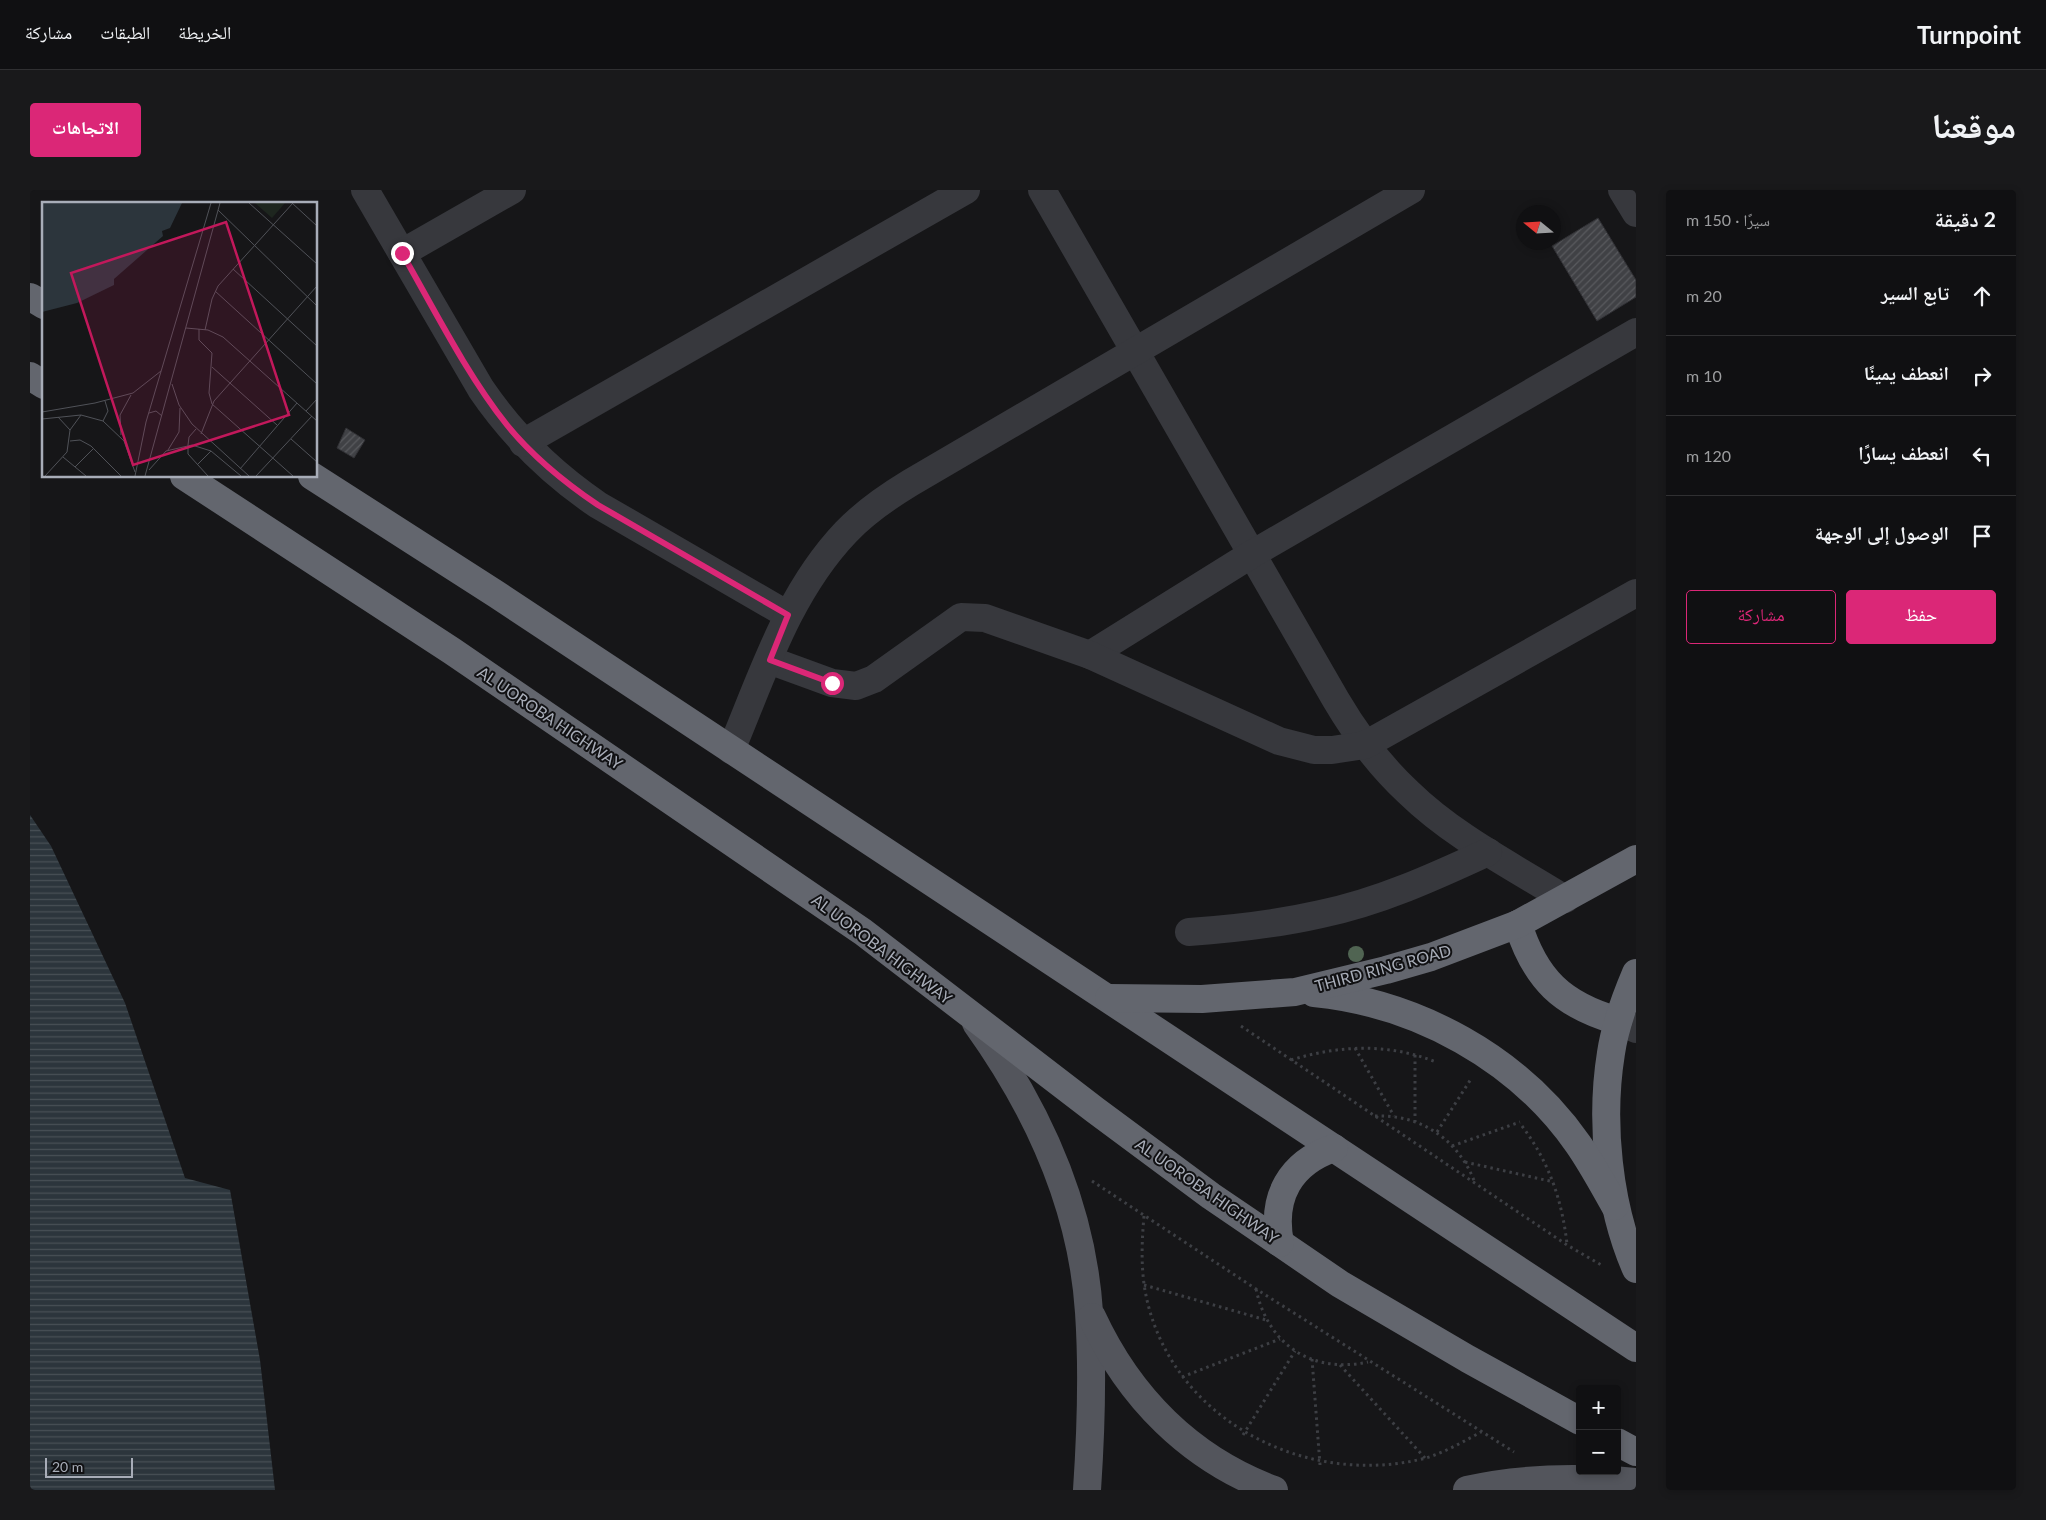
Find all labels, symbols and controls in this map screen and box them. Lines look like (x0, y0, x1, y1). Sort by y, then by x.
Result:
text: Turnpoint (1917, 20, 2021, 49)
text: مشاركة (25, 21, 72, 43)
text: الطبقات (100, 21, 150, 43)
text: الخريطة (178, 21, 231, 43)
button: الاتجاهات (30, 103, 141, 157)
text: موقعنا (1931, 103, 2016, 145)
inset map (42, 202, 318, 478)
north arrow (1516, 205, 1561, 250)
text: 2 دقيقة (1935, 206, 1996, 231)
text: سيرًا · 150 m (1686, 210, 1770, 229)
route end (391, 242, 414, 265)
text: تابع السير (1881, 281, 1949, 304)
icon: ahead (1968, 282, 1996, 310)
text: 20 m (1686, 286, 1722, 305)
text: انعطف يمينًا (1864, 361, 1949, 384)
icon: right (1968, 362, 1996, 390)
text: 10 m (1686, 366, 1722, 385)
text: انعطف يسارًا (1858, 441, 1949, 464)
icon: left (1968, 442, 1996, 470)
text: 120 m (1686, 446, 1731, 465)
text: الوصول إلى الوجهة (1815, 521, 1949, 544)
icon: arrive (1968, 522, 1996, 550)
button: مشاركة (1686, 590, 1836, 644)
button: حفظ (1846, 590, 1996, 644)
street label: AL UOROBA HIGHWAY (474, 662, 626, 773)
route start (821, 672, 844, 695)
street label: AL UOROBA HIGHWAY (808, 890, 956, 1008)
street label: THIRD RING ROAD (1313, 940, 1453, 995)
street label: AL UOROBA HIGHWAY (1132, 1134, 1283, 1247)
map controls (1576, 1385, 1621, 1475)
button: + (1576, 1385, 1621, 1430)
button: − (1576, 1430, 1621, 1475)
scale bar (45, 1455, 132, 1478)
text: 20 m (52, 1458, 83, 1475)

